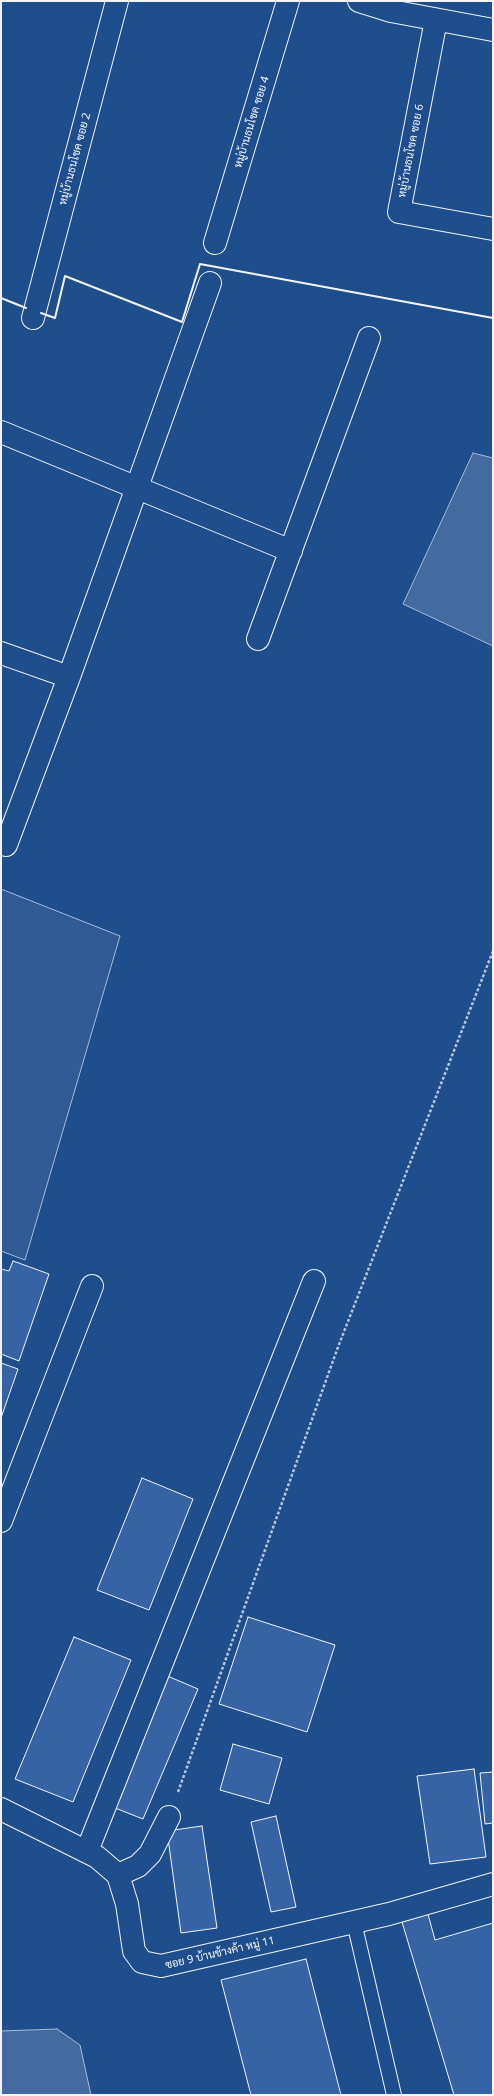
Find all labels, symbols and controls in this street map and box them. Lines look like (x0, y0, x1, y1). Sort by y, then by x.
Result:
street label: หมู่บ้านธนโชค ซอย 4 (232, 75, 272, 169)
street label: หมู่บ้านธนโชค ซอย 6 (395, 103, 427, 199)
street label: หมู่บ้านธนโชค ซอย 2 (56, 111, 94, 207)
street label: ซอย 9 บ้านช้างค้า หมู่ 11 (164, 1934, 276, 1972)

